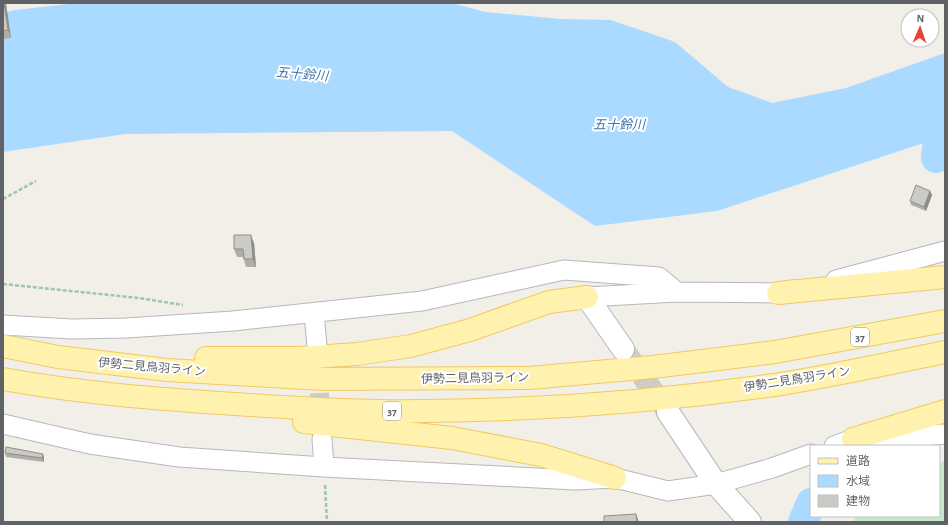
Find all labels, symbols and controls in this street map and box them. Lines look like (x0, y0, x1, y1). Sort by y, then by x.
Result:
north arrow (900, 8, 940, 48)
text: N (916, 13, 924, 24)
water label: 五十鈴川 (276, 65, 331, 84)
water label: 五十鈴川 (593, 118, 647, 132)
road number: 37 (851, 328, 869, 346)
street label: 伊勢二見鳥羽ライン (98, 355, 206, 378)
street label: 伊勢二見鳥羽ライン (743, 364, 851, 393)
street label: 伊勢二見鳥羽ライン (421, 370, 529, 385)
road number: 37 (383, 402, 401, 420)
legend (810, 445, 940, 517)
text: 道路 (846, 454, 870, 467)
text: 水域 (846, 475, 870, 487)
text: 建物 (846, 494, 870, 507)

